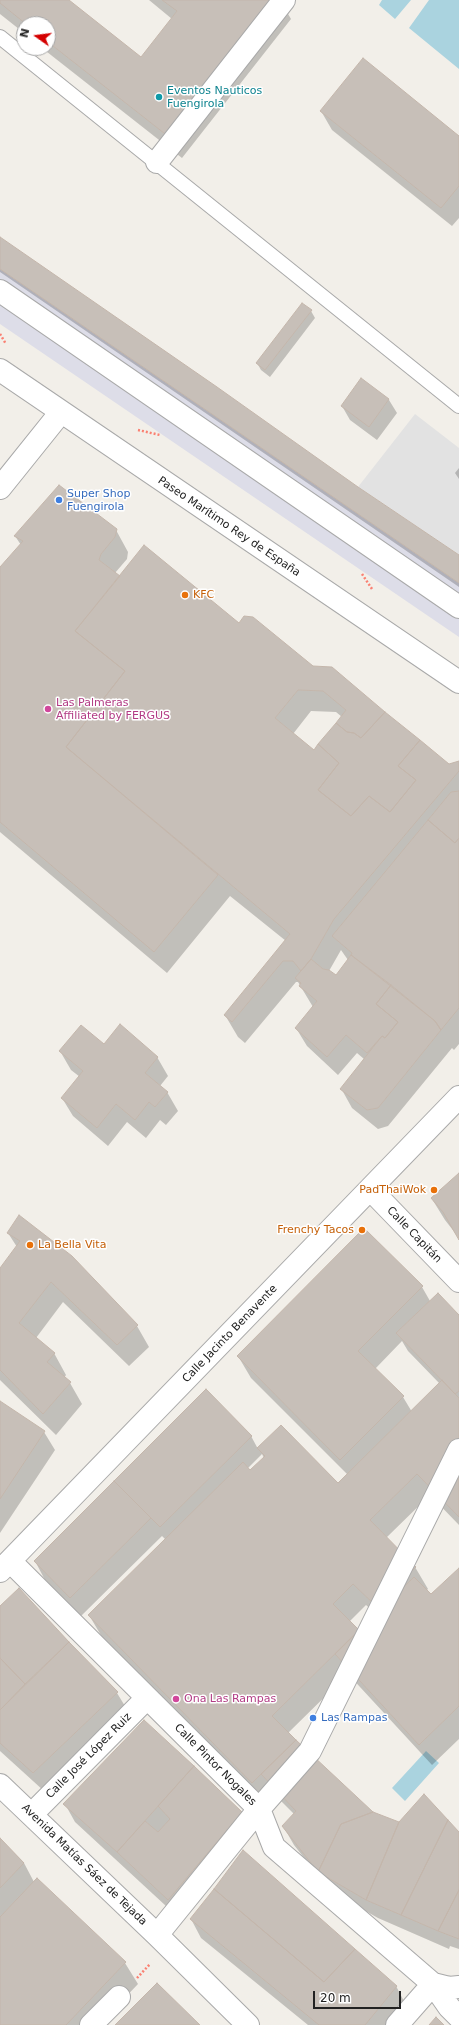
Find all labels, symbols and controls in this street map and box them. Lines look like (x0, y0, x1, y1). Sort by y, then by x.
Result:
north arrow (16, 16, 56, 56)
text: N (17, 27, 32, 39)
place label: Eventos Nauticos Fuengirola (167, 84, 262, 110)
marker: Eventos Nauticos Fuengirola (154, 92, 164, 102)
street label: Paseo Marítimo Rey de España (155, 474, 303, 580)
place label: Super Shop Fuengirola (67, 487, 130, 513)
marker: Super Shop Fuengirola (54, 495, 64, 505)
place label: KFC (193, 588, 214, 602)
marker: KFC (180, 590, 190, 600)
place label: Las Palmeras Affiliated by FERGUS (56, 696, 170, 722)
marker: Las Palmeras Affiliated by FERGUS (43, 704, 53, 714)
place label: PadThaiWok (359, 1183, 426, 1197)
marker: PadThaiWok (429, 1185, 439, 1195)
street label: Calle Capitán (384, 1204, 444, 1266)
place label: Frenchy Tacos (277, 1223, 354, 1237)
marker: Frenchy Tacos (357, 1225, 367, 1235)
place label: La Bella Vita (38, 1238, 106, 1252)
marker: La Bella Vita (25, 1240, 35, 1250)
street label: Calle Jacinto Benavente (180, 1282, 280, 1386)
place label: Ona Las Rampas (184, 1692, 276, 1706)
marker: Ona Las Rampas (171, 1694, 181, 1704)
street label: Calle José López Ruiz (44, 1711, 134, 1801)
place label: Las Rampas (321, 1711, 387, 1725)
marker: Las Rampas (308, 1713, 318, 1723)
street label: Calle Pintor Nogales (171, 1721, 259, 1809)
street label: Avenida Matías Sáez de Tejada (19, 1802, 149, 1928)
scale bar (315, 1983, 403, 2009)
text: 20 m (320, 1991, 351, 2005)

